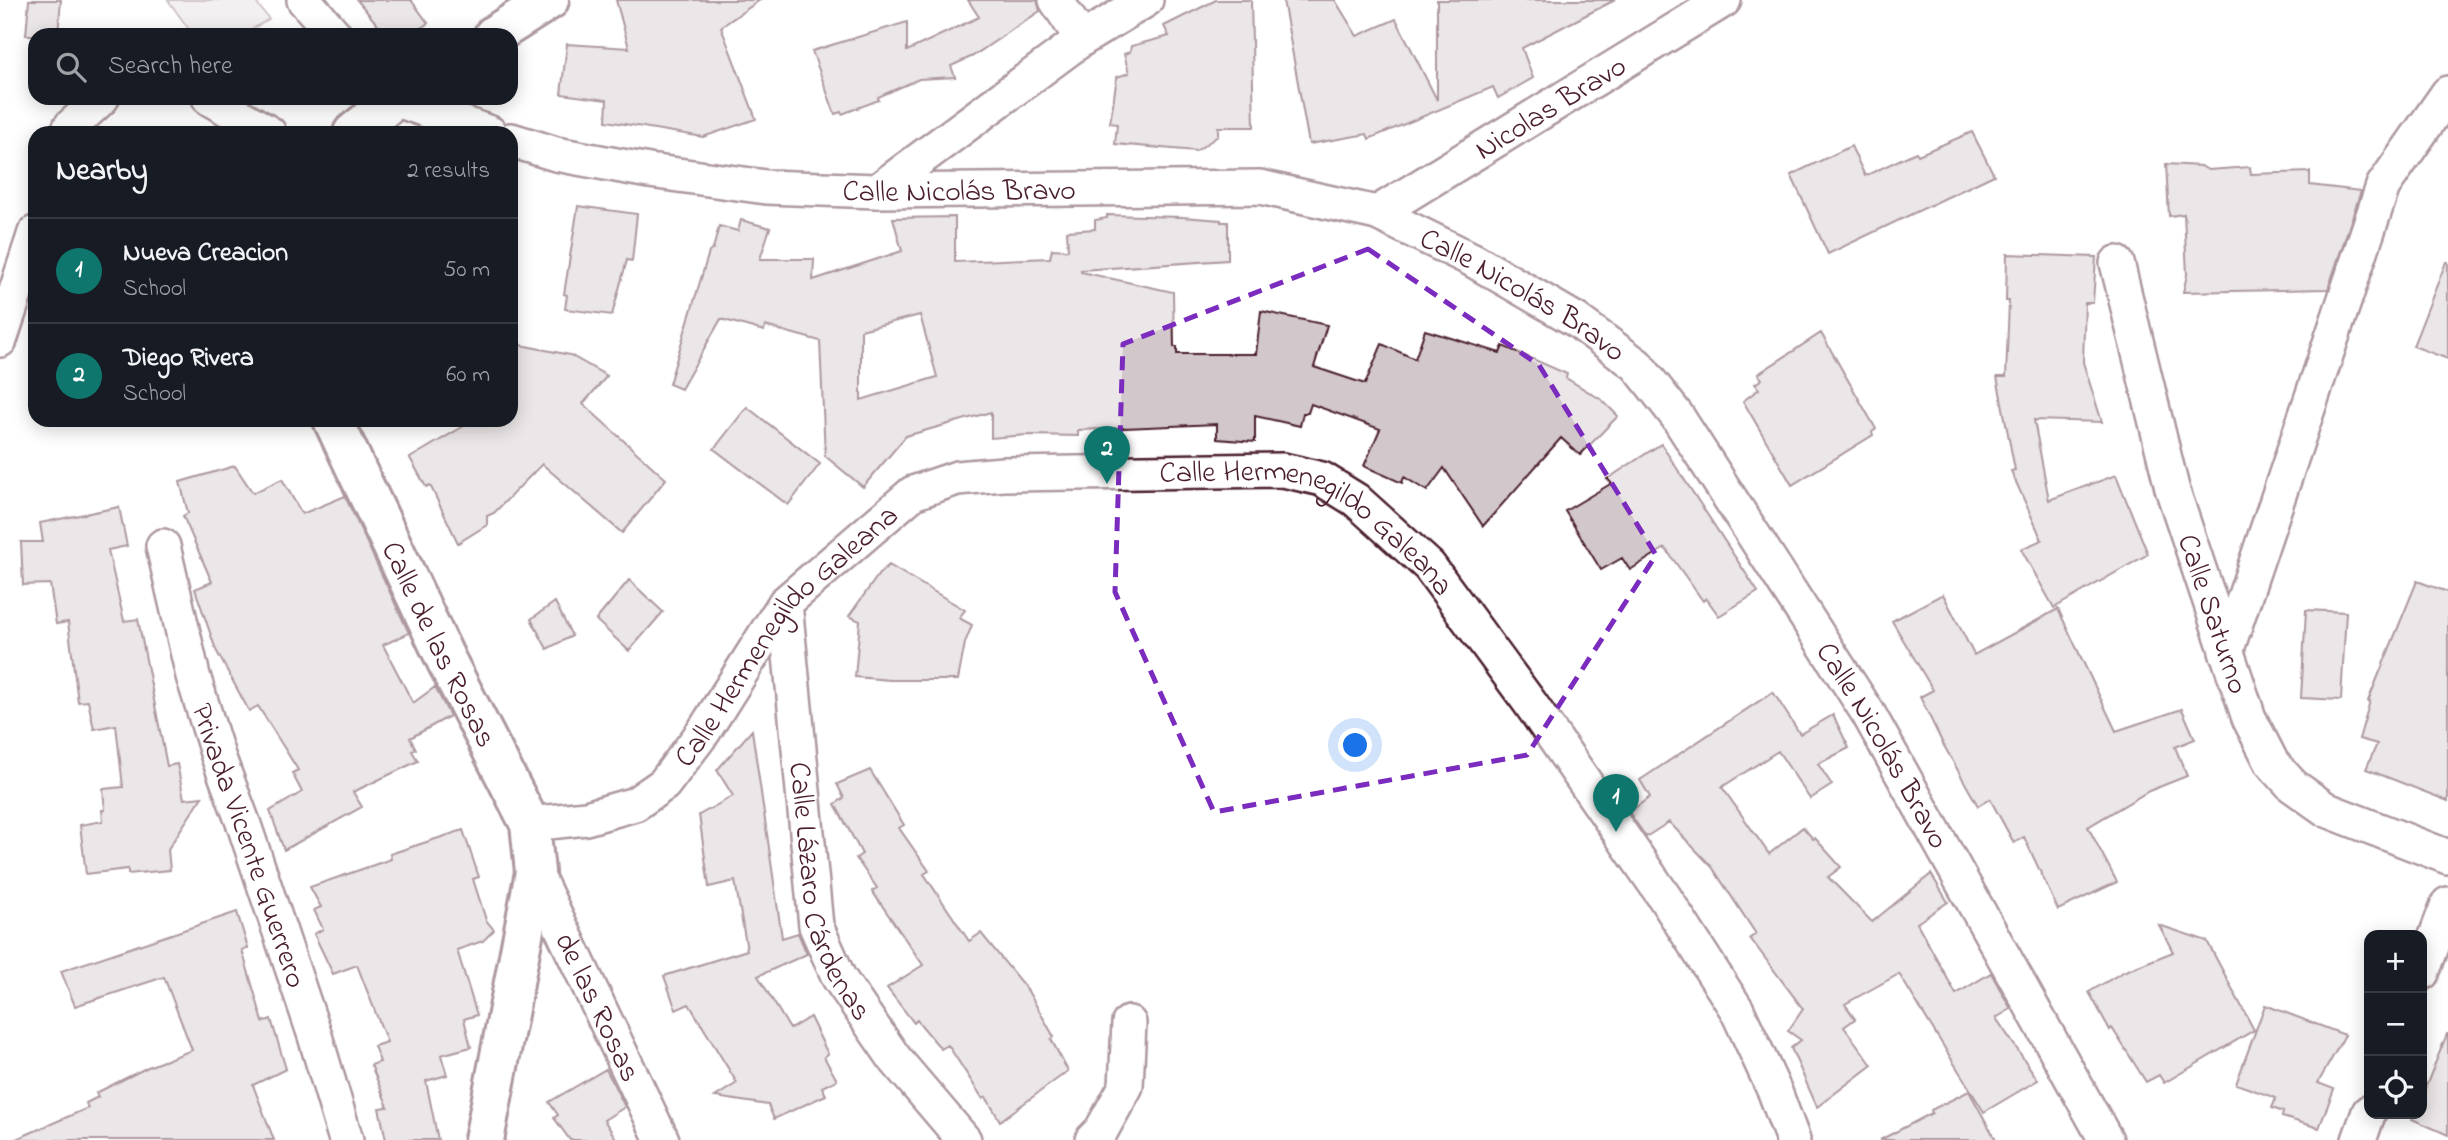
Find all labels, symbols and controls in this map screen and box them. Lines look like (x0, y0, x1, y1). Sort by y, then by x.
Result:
search box (28, 28, 518, 105)
street label: Nicolas Bravo (1467, 46, 1636, 173)
icon: search (52, 48, 90, 86)
text: Search here (108, 48, 233, 86)
text: Nearby (56, 150, 148, 194)
text: 2 results (407, 155, 490, 188)
street label: Calle Nicolás Bravo (842, 170, 1076, 216)
street label: Calle Nicolás Bravo (1411, 218, 1634, 374)
text: Nueva Creacion (123, 235, 288, 273)
text: 1 (75, 254, 83, 287)
text: 50 m (443, 254, 490, 287)
text: School (123, 273, 186, 306)
text: Diego Rivera (123, 340, 254, 378)
text: 2 (73, 359, 85, 392)
text: 60 m (446, 359, 490, 392)
text: School (123, 378, 186, 411)
pin: 2 (1084, 426, 1130, 484)
street label: Calle Hermenegildo Galeana (1159, 451, 1463, 606)
street label: Calle Hermenegildo Galeana (665, 496, 909, 778)
street label: Calle Saturno (2164, 529, 2258, 700)
street label: Calle de las Rosas (368, 535, 506, 756)
street label: Calle Nicolás Bravo (1803, 634, 1959, 858)
street label: Privada Vicente Guerrero (178, 698, 316, 994)
your location (1338, 728, 1372, 762)
street label: Calle Lázaro Cárdenas (775, 760, 881, 1031)
pin: 1 (1593, 774, 1639, 832)
street label: de las Rosas (542, 926, 650, 1090)
map controls (2364, 930, 2427, 1119)
button: + (2364, 930, 2427, 993)
button: − (2364, 993, 2427, 1056)
button: locate (2364, 1056, 2427, 1119)

